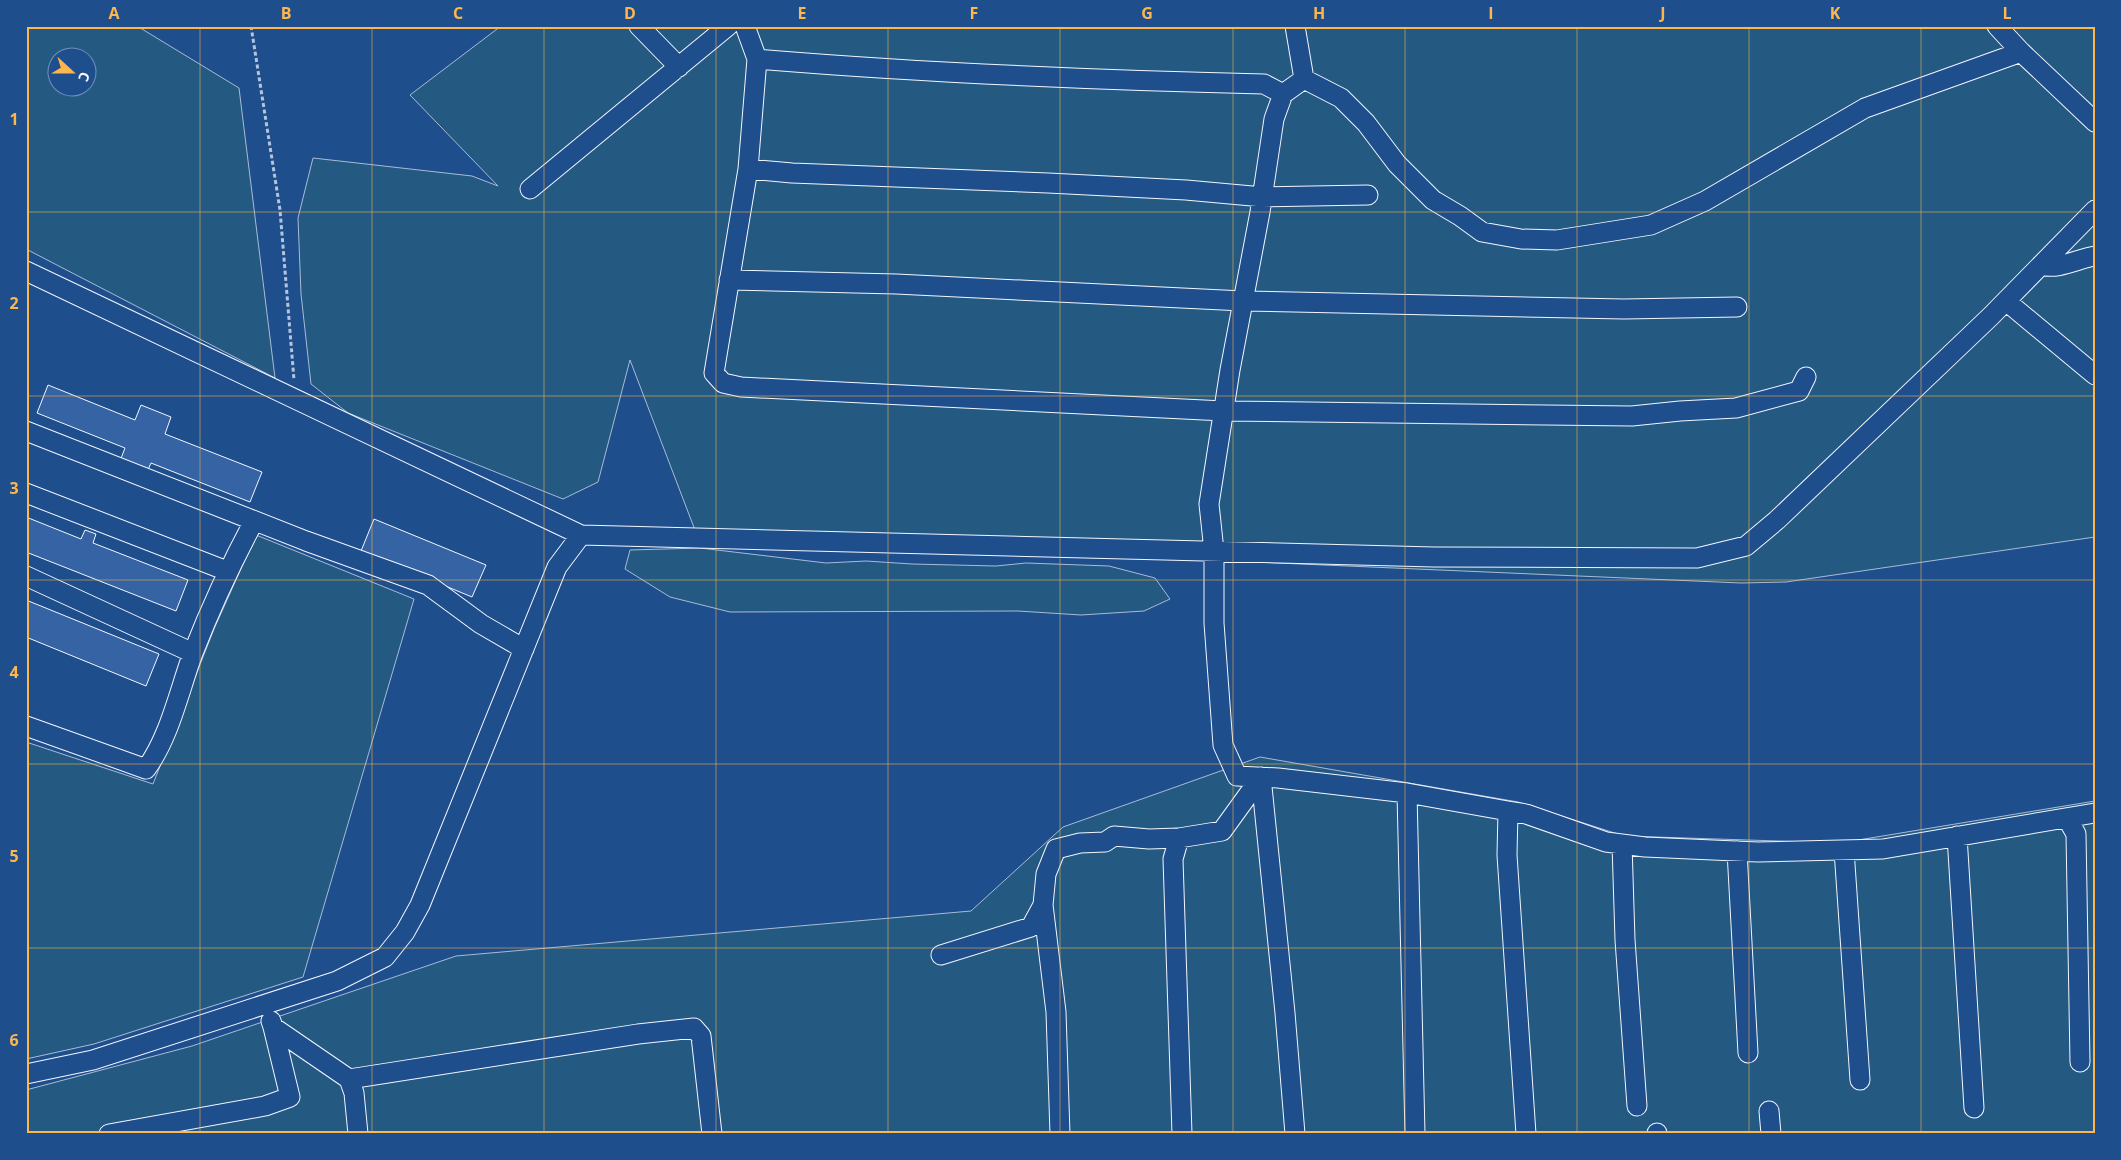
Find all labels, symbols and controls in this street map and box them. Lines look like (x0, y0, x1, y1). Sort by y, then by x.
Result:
text: A (108, 2, 120, 24)
text: B (281, 2, 291, 24)
text: C (453, 2, 463, 24)
text: D (624, 2, 636, 24)
text: E (798, 2, 807, 24)
text: F (970, 2, 978, 24)
text: G (1141, 2, 1153, 24)
text: H (1313, 2, 1325, 24)
text: I (1488, 2, 1494, 24)
text: J (1658, 2, 1666, 24)
text: K (1830, 2, 1841, 24)
text: L (2002, 2, 2012, 24)
north arrow (48, 48, 98, 98)
text: С (74, 69, 95, 84)
text: 1 (9, 108, 19, 130)
text: 2 (9, 292, 19, 314)
text: 3 (9, 477, 19, 499)
text: 4 (9, 661, 19, 683)
text: 5 (9, 845, 19, 867)
text: 6 (9, 1029, 19, 1051)

